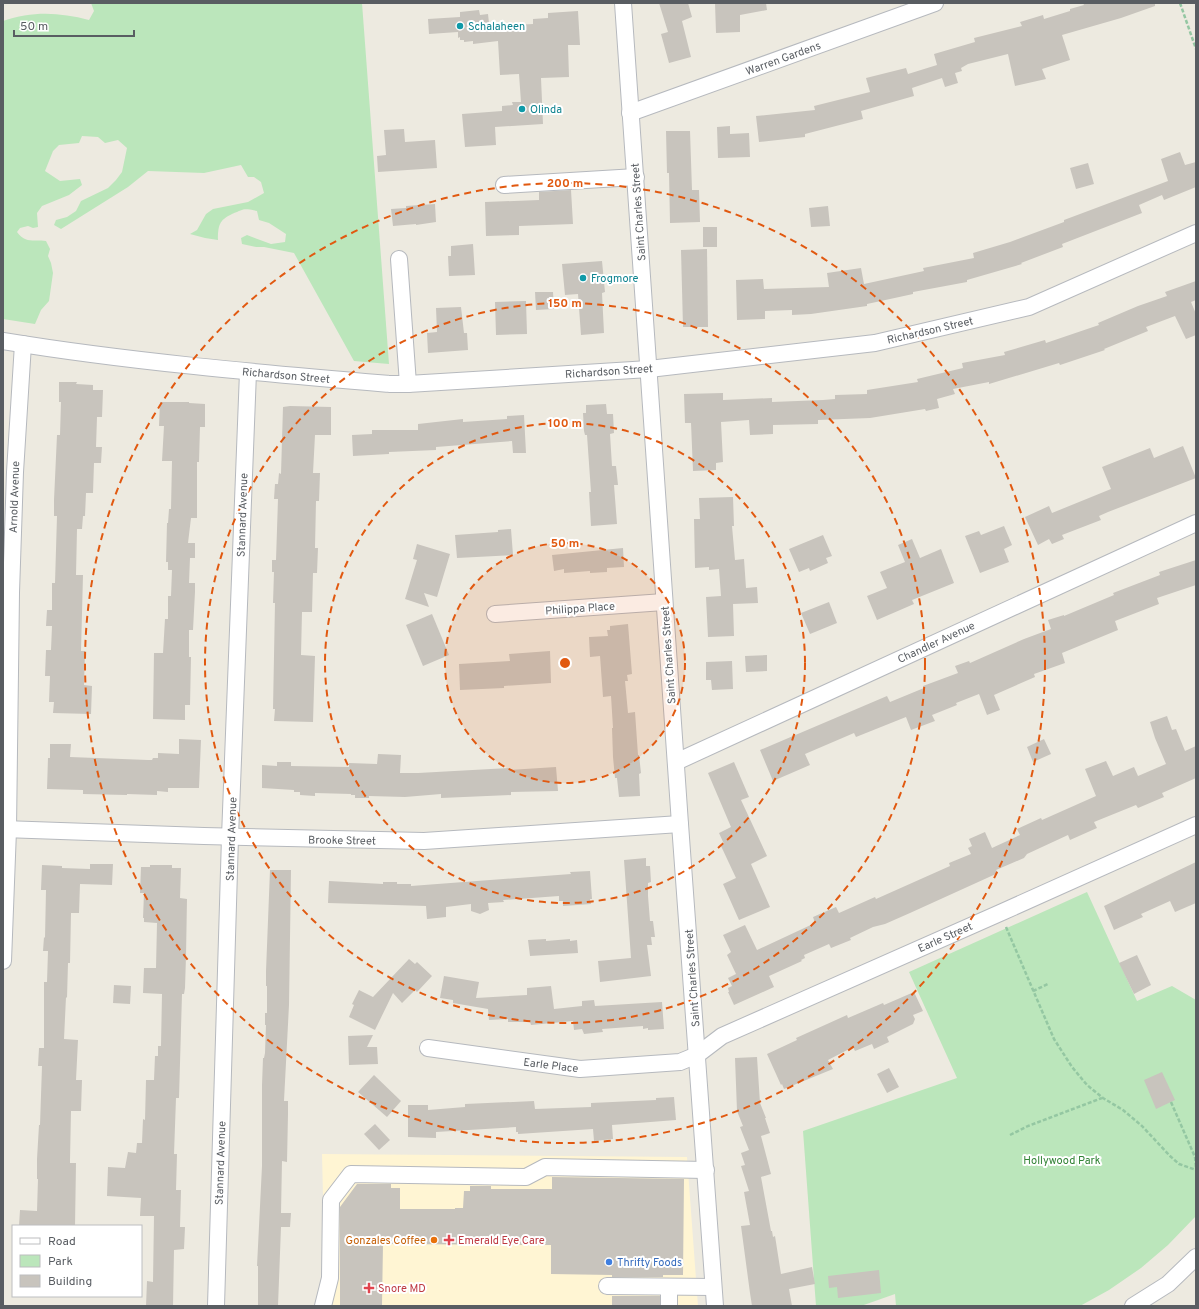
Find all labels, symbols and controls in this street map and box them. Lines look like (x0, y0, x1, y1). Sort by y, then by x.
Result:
scale bar (14, 12, 134, 38)
text: 50 m (20, 19, 48, 35)
place label: Schalaheen (468, 20, 525, 34)
marker: Schalaheen (455, 21, 465, 31)
street label: Warren Gardens (744, 39, 823, 79)
place label: Olinda (530, 103, 562, 117)
marker: Olinda (517, 104, 527, 114)
street label: Saint Charles Street (629, 162, 649, 261)
text: 200 m (547, 176, 583, 192)
place label: Frogmore (591, 272, 639, 286)
marker: Frogmore (578, 273, 588, 283)
text: 150 m (548, 296, 582, 312)
street label: Richardson Street (886, 314, 975, 348)
street label: Richardson Street (565, 362, 654, 382)
street label: Richardson Street (241, 365, 330, 387)
text: 100 m (548, 416, 582, 432)
street label: Arnold Avenue (7, 461, 23, 533)
street label: Stannard Avenue (235, 473, 251, 557)
text: 50 m (551, 536, 579, 552)
street label: Philippa Place (545, 600, 615, 618)
street label: Saint Charles Street (659, 605, 679, 704)
street label: Chandler Avenue (895, 619, 977, 667)
centre of rings (558, 656, 572, 670)
street label: Stannard Avenue (224, 797, 240, 881)
street label: Brooke Street (308, 833, 376, 849)
street label: Earle Street (916, 920, 975, 956)
street label: Saint Charles Street (683, 928, 703, 1027)
street label: Earle Place (523, 1056, 579, 1076)
street label: Stannard Avenue (213, 1121, 229, 1205)
park label: Hollywood Park (1023, 1154, 1101, 1168)
legend (12, 1225, 142, 1297)
text: Road (48, 1234, 76, 1250)
place label: Gonzales Coffee (346, 1234, 426, 1248)
marker: Emerald Eye Care (443, 1234, 455, 1246)
place label: Emerald Eye Care (458, 1234, 545, 1248)
marker: Gonzales Coffee (429, 1235, 439, 1245)
text: Park (48, 1254, 73, 1270)
place label: Thrifty Foods (617, 1256, 682, 1270)
marker: Thrifty Foods (604, 1257, 614, 1267)
text: Building (48, 1274, 92, 1290)
marker: Snore MD (363, 1282, 375, 1294)
place label: Snore MD (378, 1282, 426, 1296)

